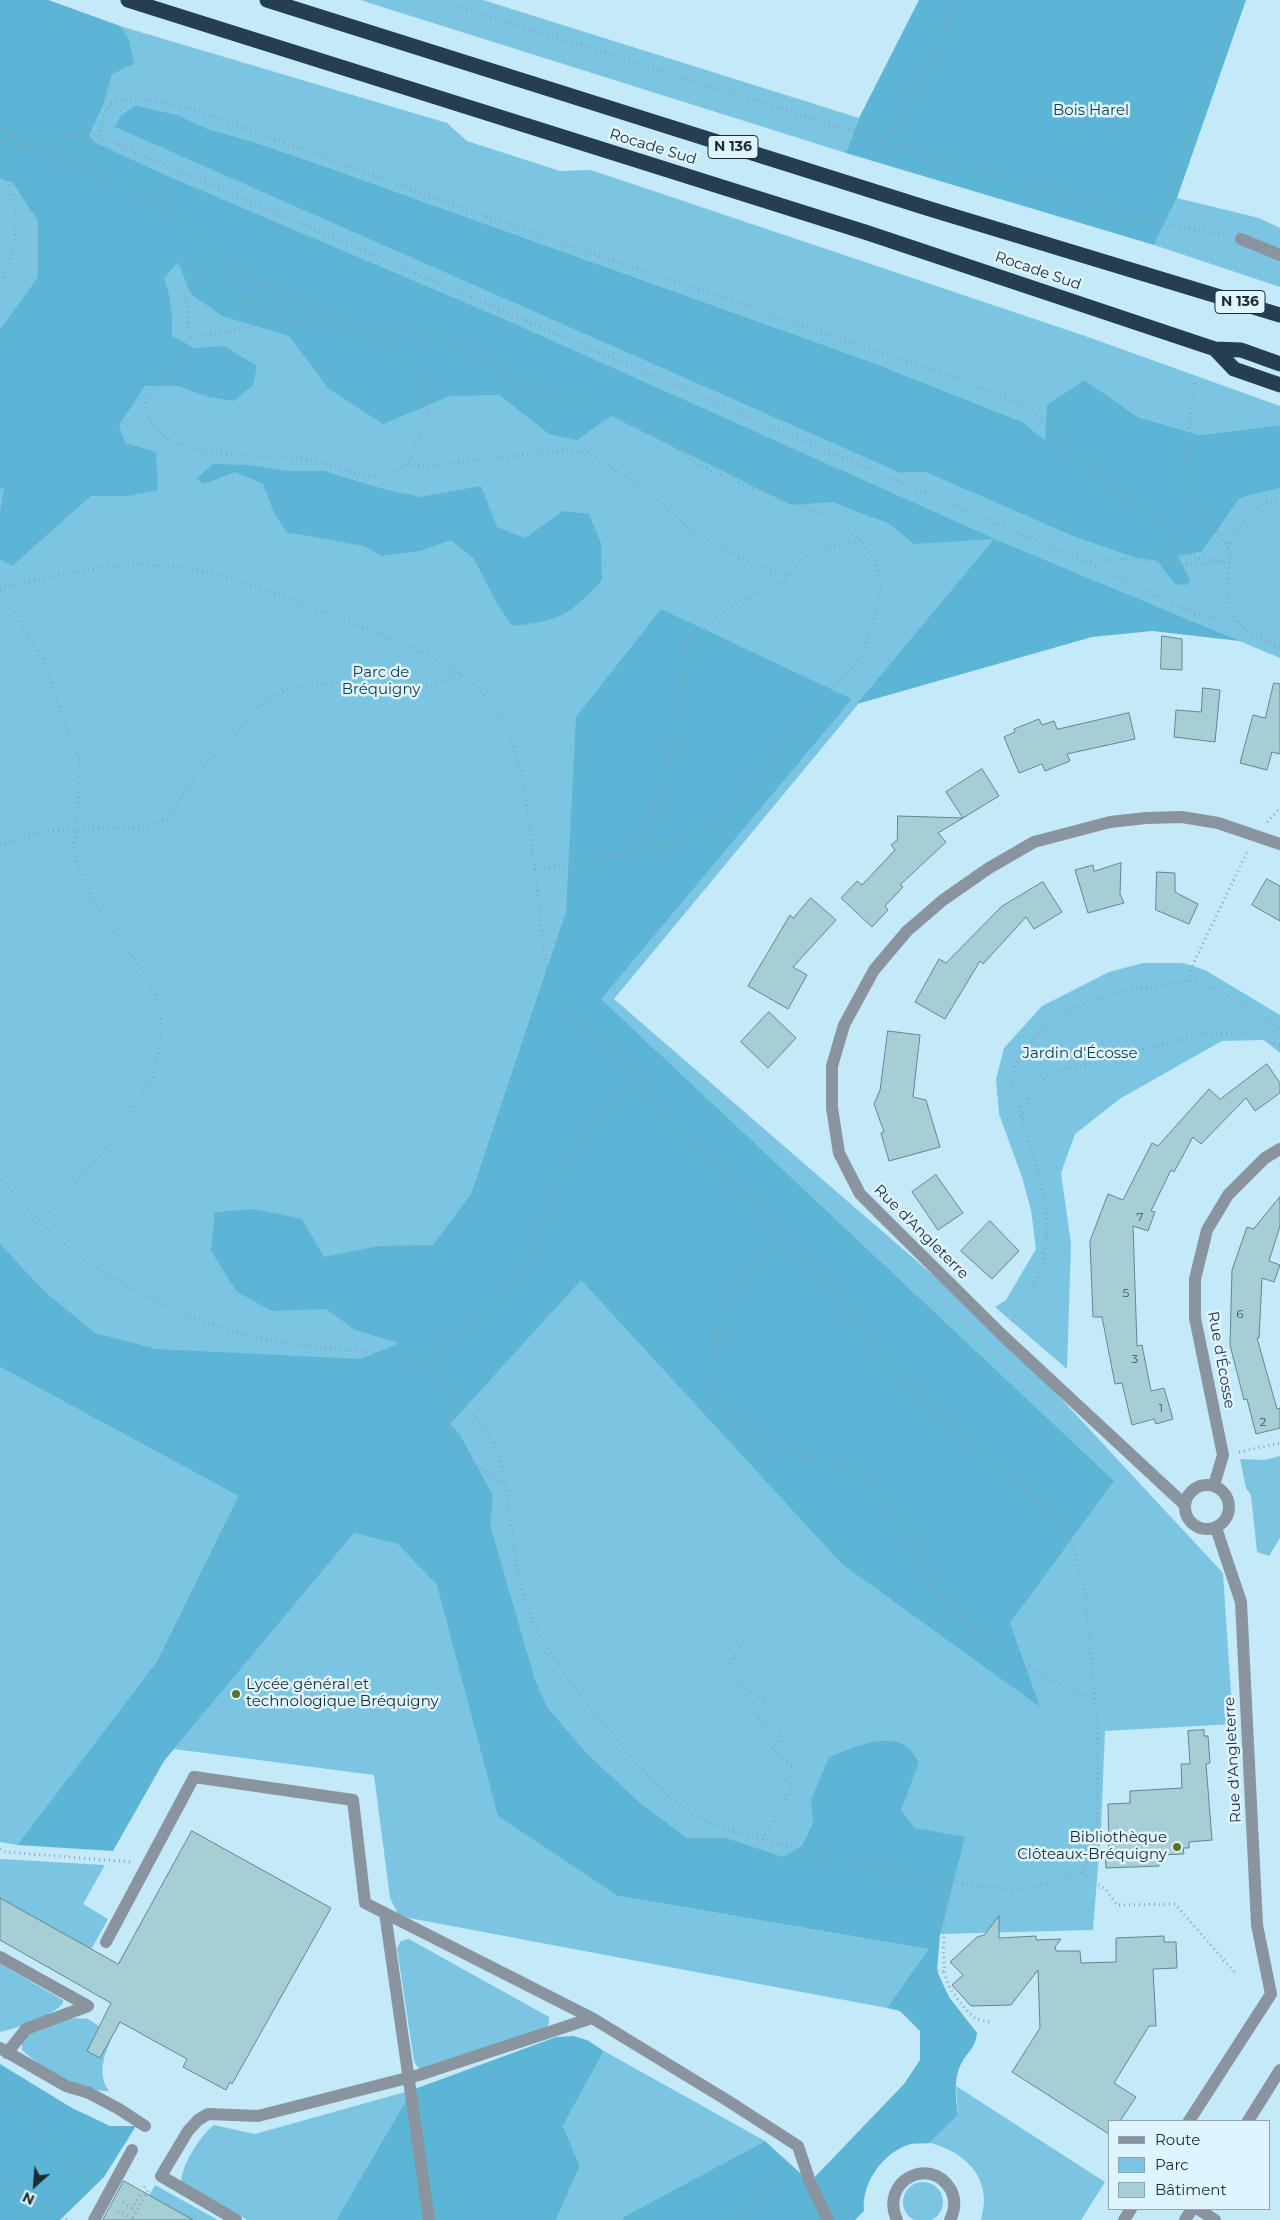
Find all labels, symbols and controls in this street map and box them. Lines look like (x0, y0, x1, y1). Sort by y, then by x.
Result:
park label: Bois Harel (1053, 102, 1129, 120)
street label: Rocade Sud (607, 125, 699, 169)
road number: N 136 (708, 136, 758, 158)
street label: Rocade Sud (992, 248, 1084, 294)
road number: N 136 (1215, 290, 1265, 314)
park label: Parc de Bréquigny (342, 664, 420, 699)
park label: Jardin d'Écosse (1023, 1045, 1137, 1063)
street label: Rue d'Angleterre (870, 1181, 972, 1283)
house number: 7 (1136, 1210, 1144, 1224)
house number: 5 (1123, 1286, 1129, 1300)
house number: 6 (1236, 1307, 1244, 1321)
street label: Rue d'Écosse (1204, 1310, 1238, 1410)
house number: 3 (1132, 1352, 1138, 1366)
house number: 1 (1159, 1401, 1163, 1415)
house number: 2 (1260, 1415, 1266, 1429)
place label: Lycée général et technologique Bréquigny (246, 1676, 439, 1711)
marker: Lycée général et technologique Bréquigny (230, 1688, 242, 1700)
street label: Rue d'Angleterre (1221, 1696, 1245, 1824)
place label: Bibliothèque Clôteaux-Bréquigny (1017, 1829, 1167, 1864)
marker: Bibliothèque Clôteaux-Bréquigny (1171, 1841, 1183, 1853)
legend (1108, 2120, 1270, 2210)
text: Route (1155, 2130, 1200, 2149)
text: Parc (1155, 2155, 1189, 2174)
north arrow (10, 2160, 60, 2210)
text: Bâtiment (1155, 2180, 1227, 2199)
text: N (19, 2188, 37, 2209)

